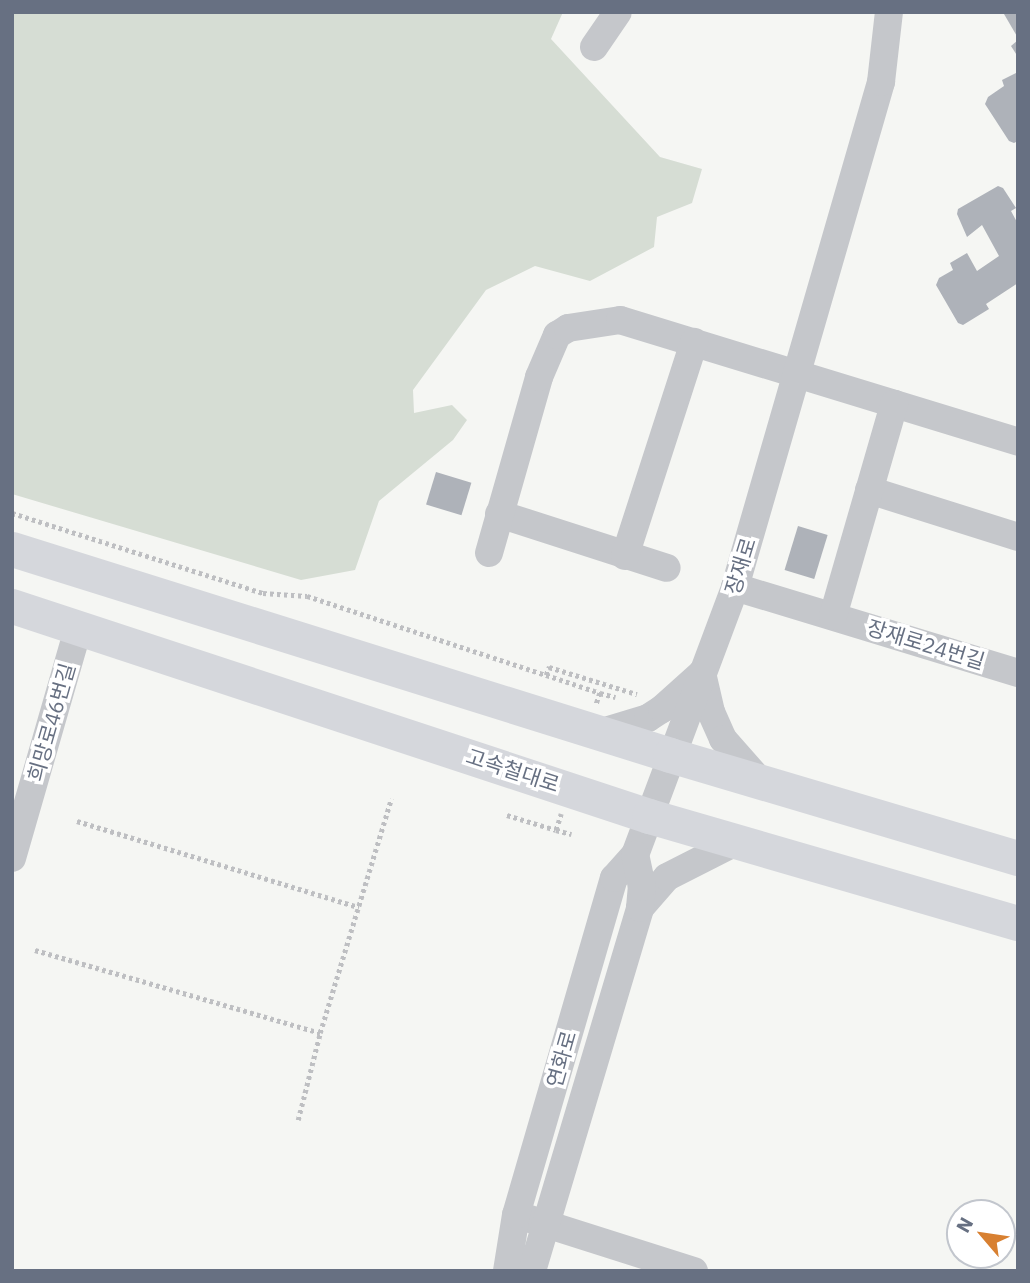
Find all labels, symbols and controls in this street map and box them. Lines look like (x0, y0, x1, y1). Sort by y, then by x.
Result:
street label: 장재로 (719, 535, 761, 597)
street label: 장재로24번길 (864, 614, 988, 674)
street label: 희망로46번길 (22, 660, 80, 784)
street label: 고속철대로 (463, 743, 563, 797)
street label: 연화로 (541, 1028, 581, 1090)
north arrow (946, 1199, 1016, 1269)
text: N (951, 1213, 978, 1237)

